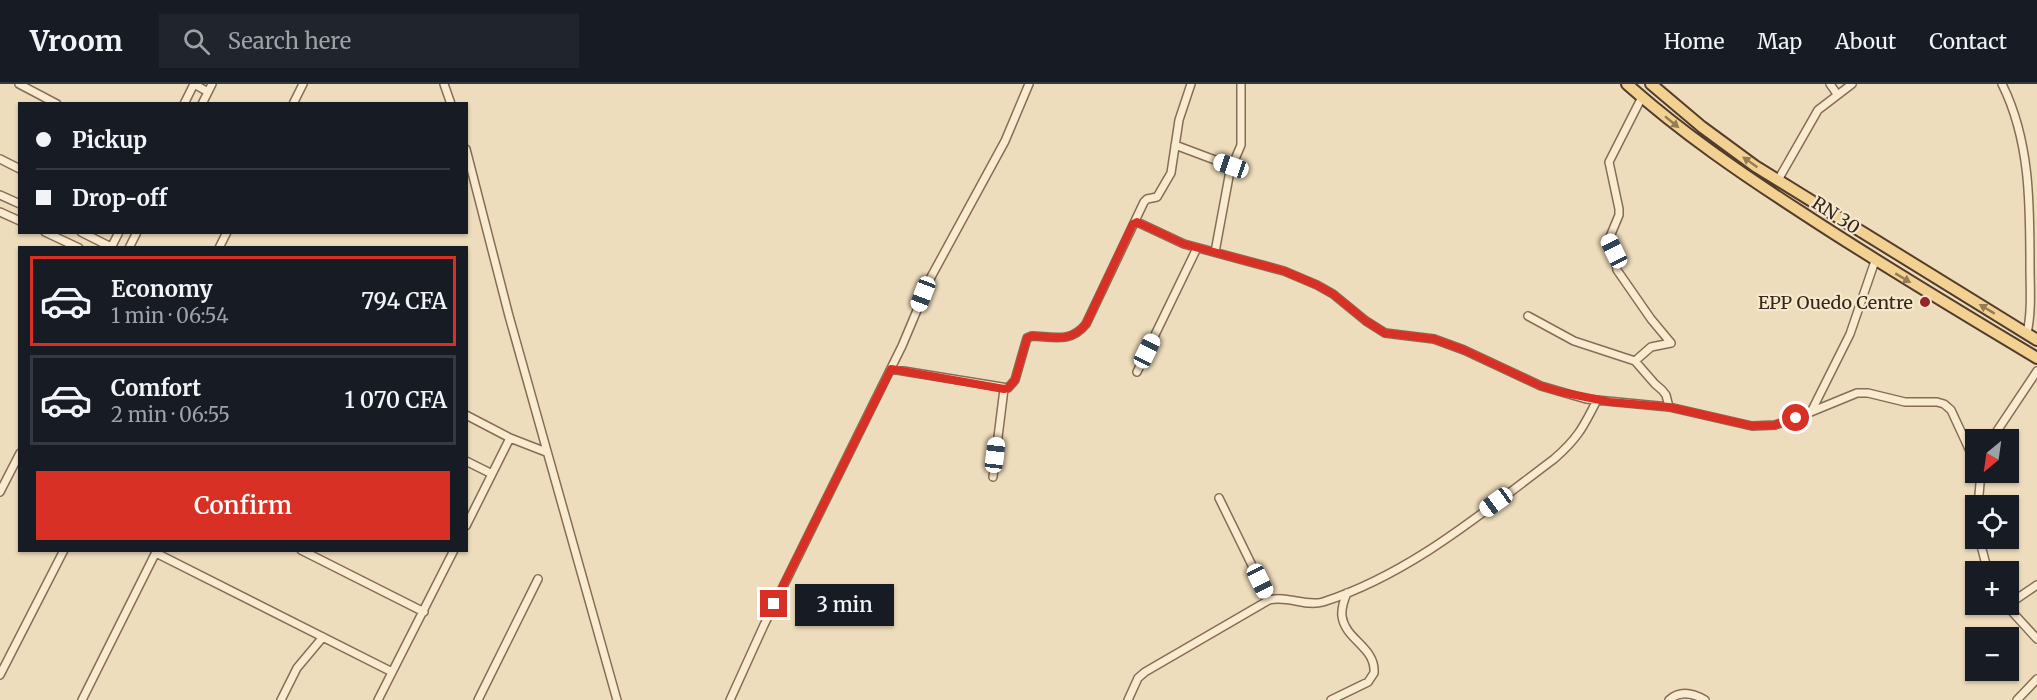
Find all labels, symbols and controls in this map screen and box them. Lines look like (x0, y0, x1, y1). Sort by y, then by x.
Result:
search box (159, 14, 579, 68)
text: Vroom (30, 23, 123, 59)
icon: search (180, 25, 213, 58)
text: Search here (228, 27, 351, 55)
text: Home (1664, 28, 1724, 55)
text: Map (1757, 28, 1802, 55)
text: About (1835, 28, 1896, 55)
text: Contact (1929, 28, 2007, 55)
one-way arrow (1664, 115, 1680, 128)
text: Pickup (72, 126, 147, 154)
car (1211, 152, 1251, 180)
one-way arrow (1743, 156, 1759, 168)
text: Drop-off (72, 184, 167, 212)
street label: RN 30 (1808, 191, 1864, 239)
car (1598, 231, 1630, 271)
one-way arrow (1895, 272, 1911, 283)
icon: car (39, 274, 93, 328)
car (908, 274, 938, 314)
text: Economy (111, 275, 212, 303)
text: 794 CFA (361, 287, 447, 315)
place label: EPP Ouedo Centre (1758, 291, 1913, 314)
marker: EPP Ouedo Centre (1918, 295, 1932, 309)
text: 1 min · 06:54 (111, 303, 229, 328)
one-way arrow (1979, 304, 1995, 315)
car (1131, 331, 1163, 371)
icon: car (39, 373, 93, 427)
text: Comfort (111, 374, 201, 402)
text: 1 070 CFA (345, 386, 447, 414)
text: 2 min · 06:55 (111, 402, 230, 427)
route start (1782, 404, 1809, 431)
north arrow (1965, 429, 2019, 483)
map controls (1965, 429, 2019, 681)
car (984, 436, 1006, 474)
button: Confirm (36, 471, 450, 540)
car (1476, 484, 1516, 520)
button: locate (1965, 495, 2019, 549)
car (1244, 561, 1276, 601)
button: + (1965, 561, 2019, 615)
callout: 3 min (795, 583, 894, 625)
route end (760, 590, 787, 617)
text: 3 min (816, 592, 873, 617)
button: − (1965, 627, 2019, 681)

